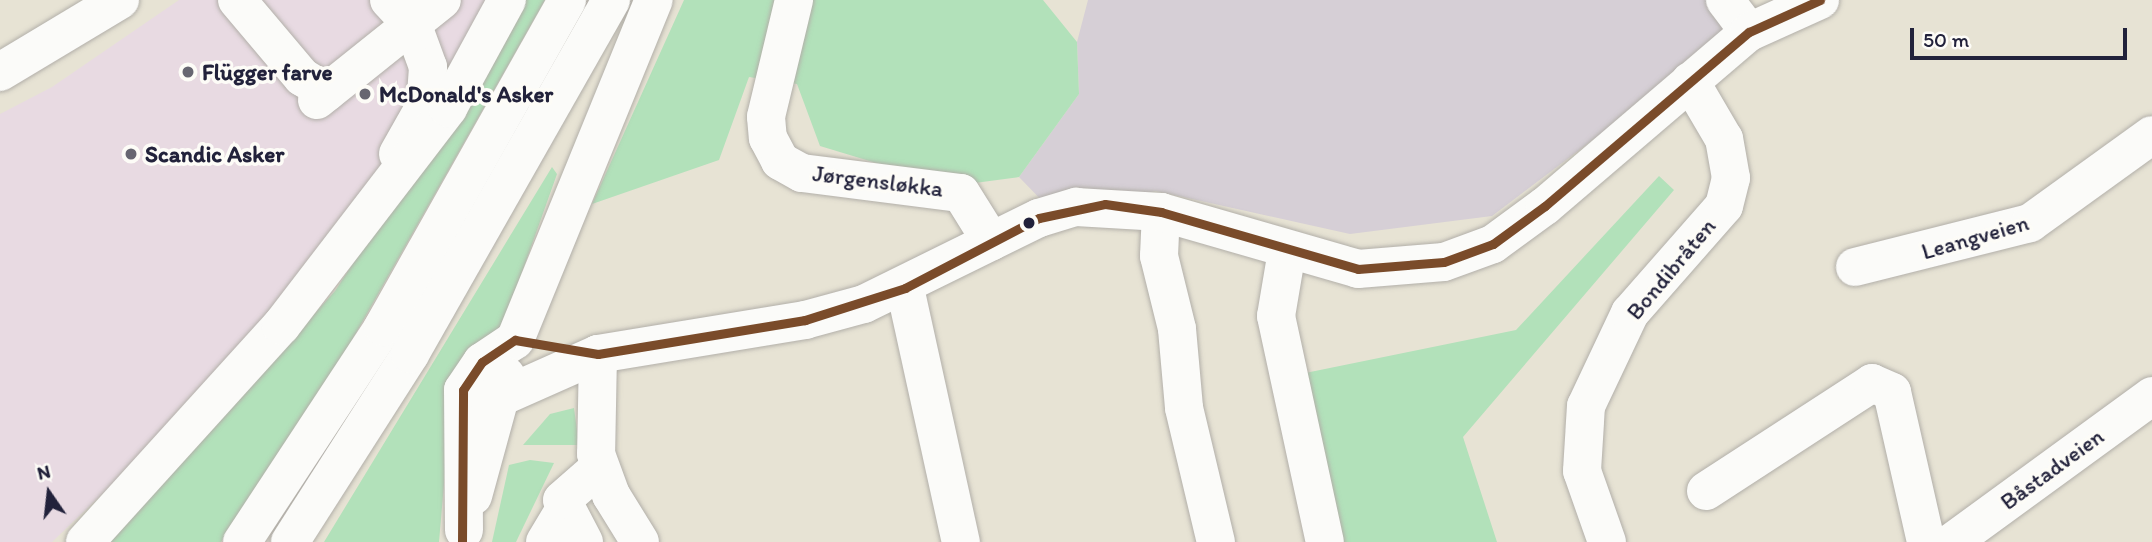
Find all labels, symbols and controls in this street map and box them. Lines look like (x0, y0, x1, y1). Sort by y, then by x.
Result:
scale bar (1914, 14, 2131, 58)
text: 50 m (1923, 27, 1969, 52)
place label: Flügger farve (202, 58, 332, 86)
marker: Flügger farve (180, 64, 196, 80)
place label: McDonald's Asker (379, 80, 553, 108)
marker: McDonald's Asker (357, 86, 373, 102)
place label: Scandic Asker (145, 140, 284, 168)
marker: Scandic Asker (123, 146, 139, 162)
street label: Jørgensløkka (811, 159, 945, 203)
street label: Leangveien (1918, 209, 2032, 265)
street label: Bondibråten (1621, 213, 1721, 325)
unlabelled marker (1022, 216, 1036, 230)
street label: Båstadveien (1995, 422, 2109, 516)
north arrow (14, 458, 84, 528)
text: N (35, 459, 53, 485)

